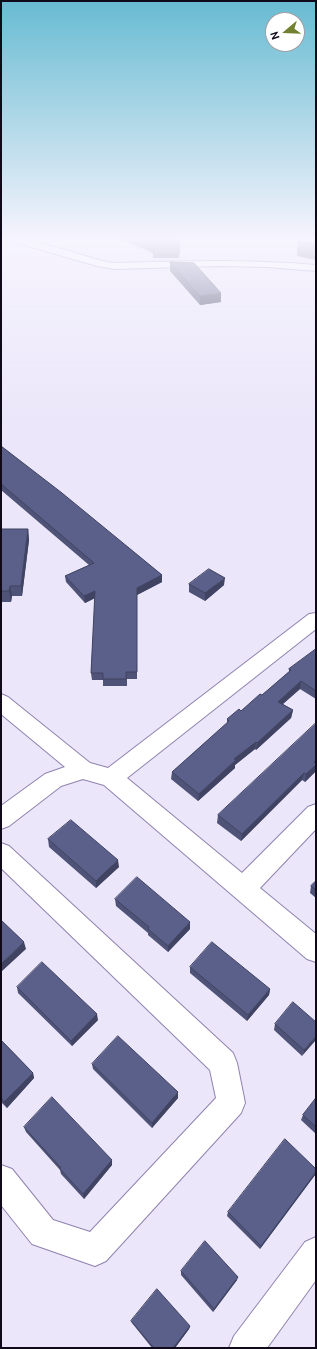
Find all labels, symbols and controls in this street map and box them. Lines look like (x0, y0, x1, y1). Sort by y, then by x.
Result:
north arrow (265, 12, 305, 52)
text: N (267, 30, 282, 42)

